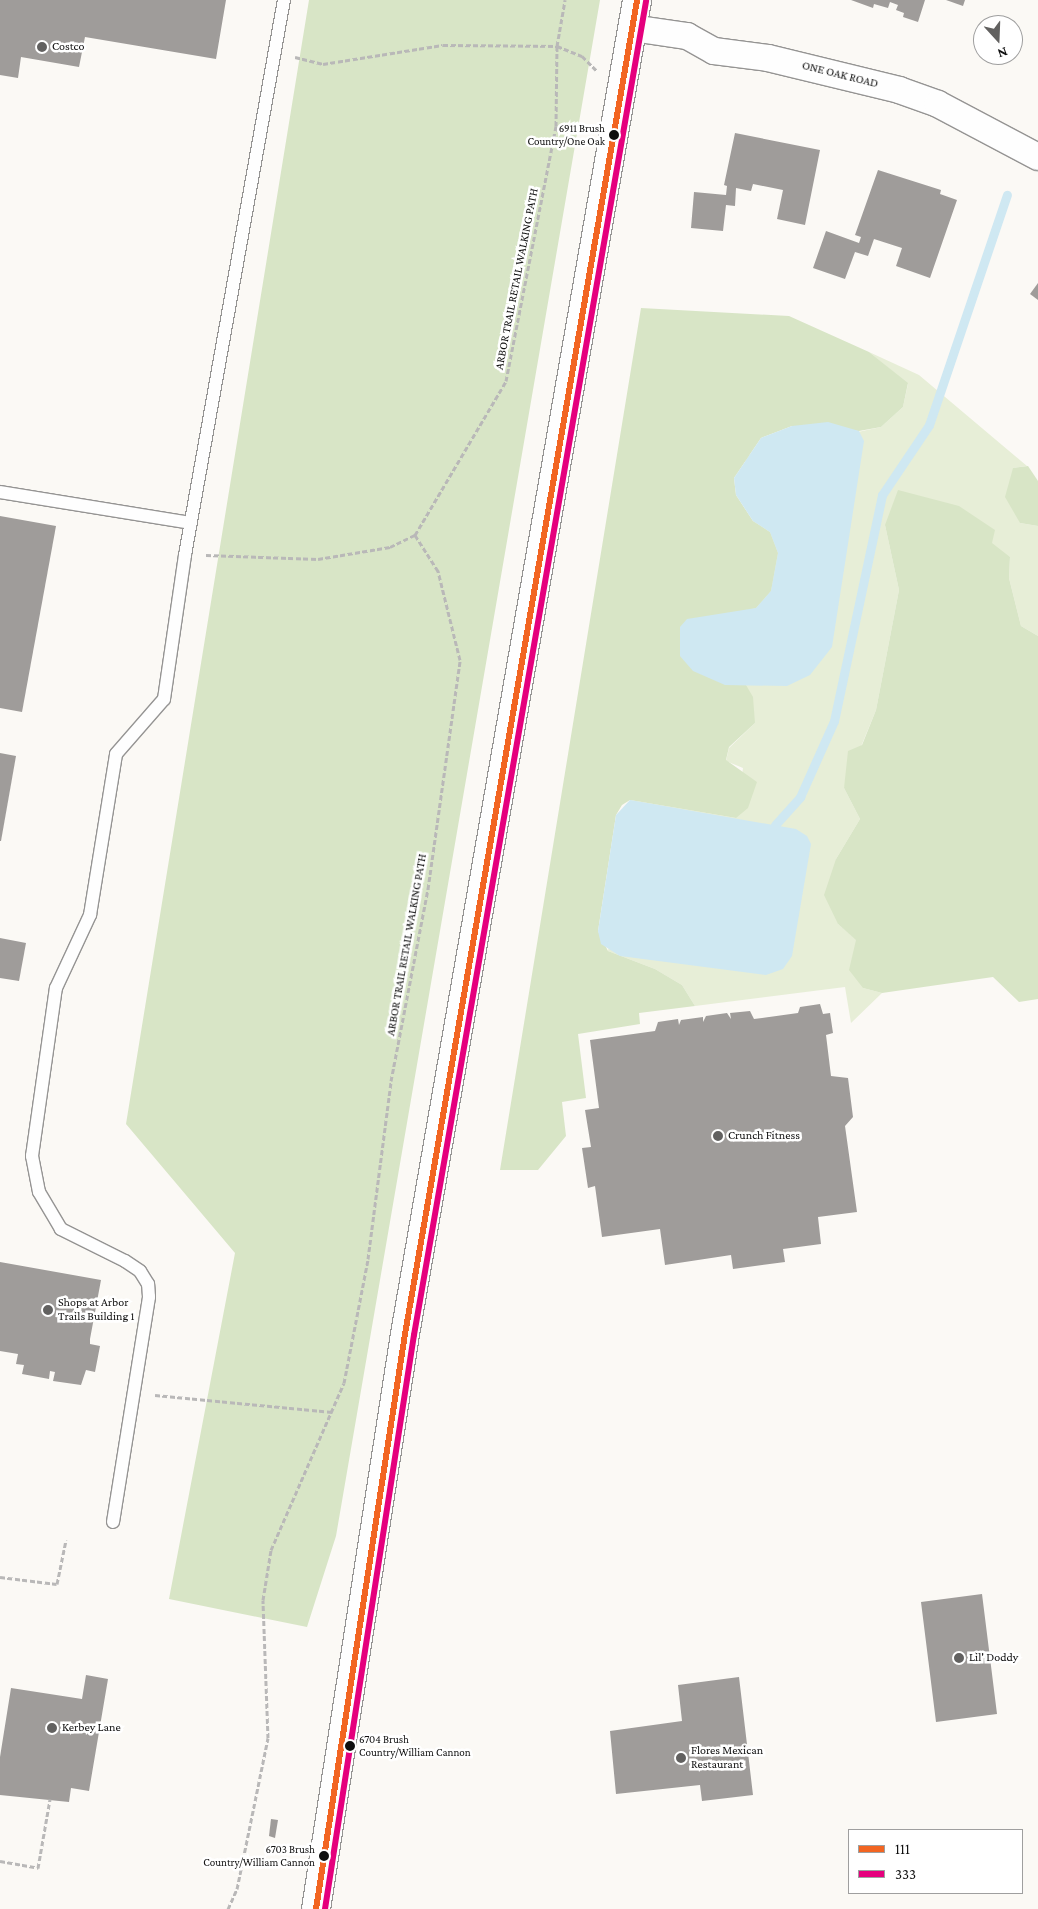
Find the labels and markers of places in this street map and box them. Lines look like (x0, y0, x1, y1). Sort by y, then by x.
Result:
place label: Costco (52, 40, 84, 54)
marker: Costco (36, 41, 48, 53)
place label: 6911 Brush Country/One Oak (528, 122, 605, 148)
marker: 6911 Brush Country/One Oak (609, 130, 619, 140)
place label: Crunch Fitness (728, 1129, 800, 1143)
marker: Crunch Fitness (712, 1130, 724, 1142)
place label: Shops at Arbor Trails Building 1 (58, 1296, 135, 1324)
marker: Shops at Arbor Trails Building 1 (42, 1304, 54, 1316)
place label: Lil' Doddy (969, 1651, 1018, 1665)
marker: Lil' Doddy (953, 1652, 965, 1664)
place label: Kerbey Lane (62, 1721, 121, 1735)
marker: Kerbey Lane (46, 1722, 58, 1734)
place label: 6704 Brush Country/William Cannon (359, 1733, 471, 1759)
marker: 6704 Brush Country/William Cannon (345, 1741, 355, 1751)
place label: Flores Mexican Restaurant (691, 1744, 763, 1772)
marker: Flores Mexican Restaurant (675, 1752, 687, 1764)
place label: 6703 Brush Country/William Cannon (203, 1843, 315, 1869)
marker: 6703 Brush Country/William Cannon (319, 1851, 329, 1861)

